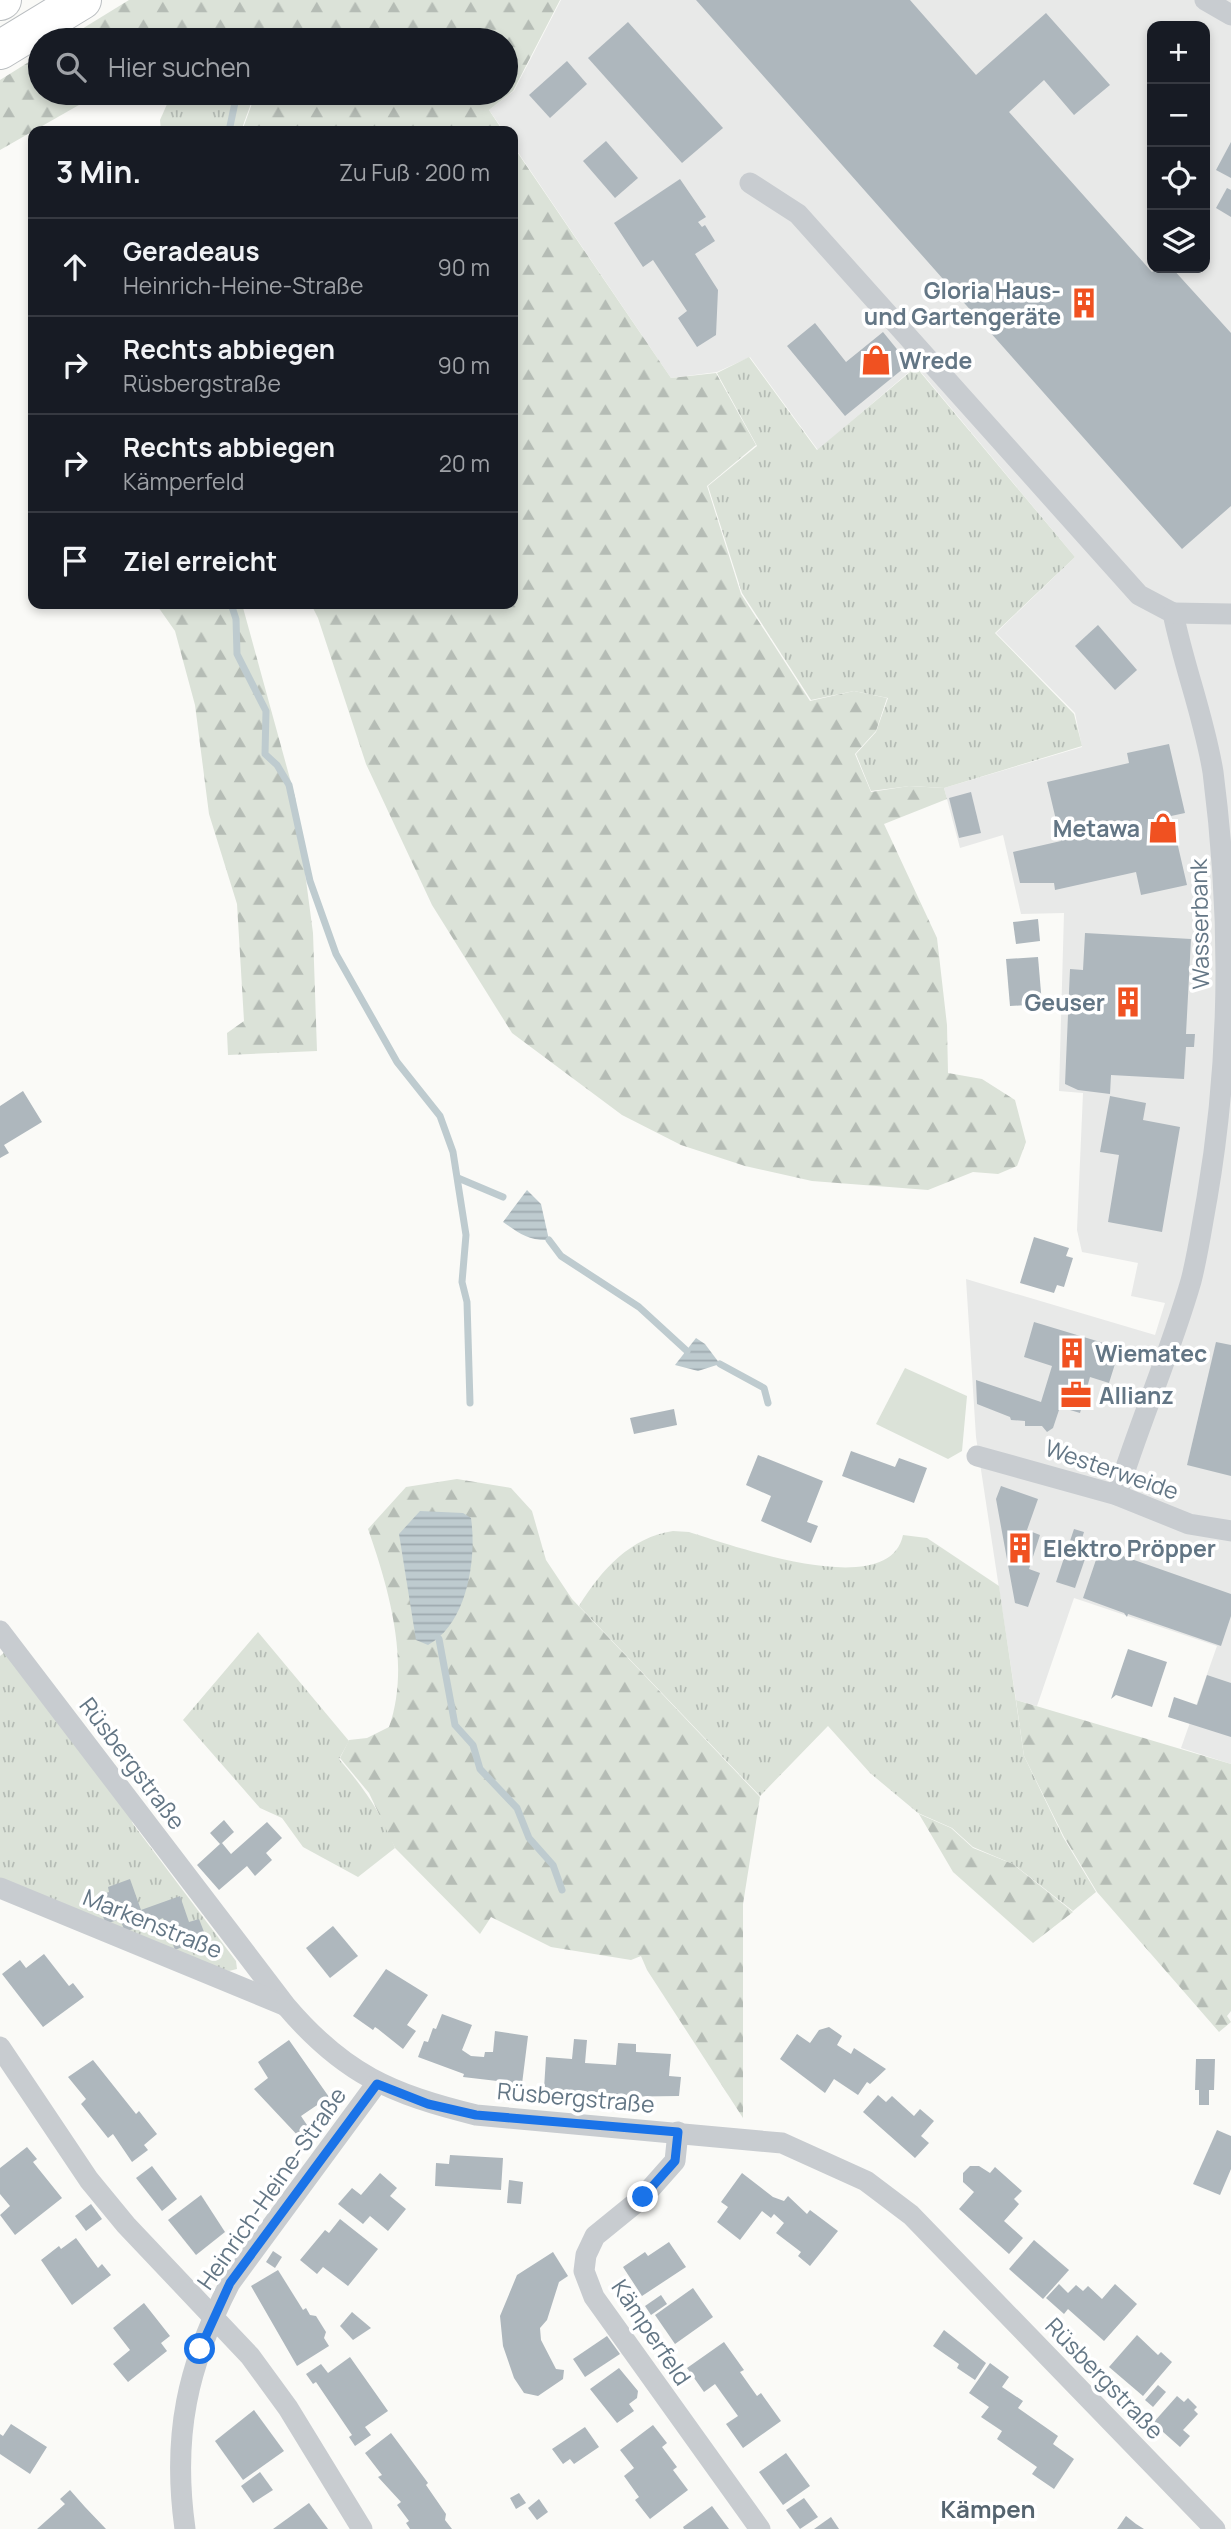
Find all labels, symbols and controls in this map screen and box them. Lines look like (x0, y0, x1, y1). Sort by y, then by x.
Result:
map controls (1147, 21, 1210, 273)
button: + (1147, 21, 1210, 84)
search box (28, 28, 518, 105)
icon: search (52, 48, 90, 86)
text: Hier suchen (108, 49, 251, 85)
button: − (1147, 84, 1210, 147)
button: locate (1147, 147, 1210, 210)
text: 3 Min. (56, 151, 141, 192)
text: Zu Fuß · 200 m (339, 156, 490, 188)
button: layers (1147, 210, 1210, 273)
text: Geradeaus (123, 233, 259, 269)
icon: ahead (56, 248, 94, 286)
text: 90 m (438, 251, 490, 283)
text: Heinrich-Heine-Straße (123, 269, 363, 301)
place label: Gloria Haus- und Gartengeräte (864, 274, 1061, 332)
building icon: Gloria Haus- und Gartengeräte (1067, 286, 1101, 320)
text: Rechts abbiegen (123, 331, 335, 367)
shop icon: Wrede (859, 343, 893, 377)
place label: Wrede (899, 344, 972, 376)
icon: right (56, 346, 94, 384)
text: 90 m (438, 349, 490, 381)
text: Rüsbergstraße (123, 367, 281, 399)
text: Rechts abbiegen (123, 429, 335, 465)
icon: right (56, 444, 94, 482)
text: 20 m (439, 447, 490, 479)
text: Kämperfeld (123, 465, 244, 497)
icon: arrive (56, 542, 94, 580)
text: Ziel erreicht (123, 543, 277, 579)
shop icon: Metawa (1146, 811, 1180, 845)
place label: Metawa (1053, 812, 1140, 844)
street label: Wasserbank (1182, 858, 1216, 990)
building icon: Geuser (1111, 985, 1145, 1019)
place label: Geuser (1024, 986, 1105, 1018)
building icon: Wiematec (1055, 1336, 1089, 1370)
place label: Wiematec (1095, 1337, 1207, 1369)
office icon: Allianz (1059, 1378, 1093, 1412)
place label: Allianz (1099, 1379, 1174, 1411)
street label: Westerweide (1041, 1431, 1183, 1507)
building icon: Elektro Pröpper (1003, 1531, 1037, 1565)
place label: Elektro Pröpper (1043, 1532, 1216, 1564)
street label: Rüsbergstraße (73, 1690, 193, 1836)
street label: Markenstraße (79, 1881, 227, 1965)
street label: Rüsbergstraße (496, 2074, 656, 2120)
street label: Heinrich-Heine-Straße (189, 2080, 353, 2296)
route end (627, 2181, 658, 2212)
street label: Kämperfeld (605, 2273, 699, 2391)
street label: Rüsbergstraße (1039, 2310, 1171, 2446)
route start (184, 2333, 215, 2364)
district label: Kämpen (941, 2492, 1035, 2525)

